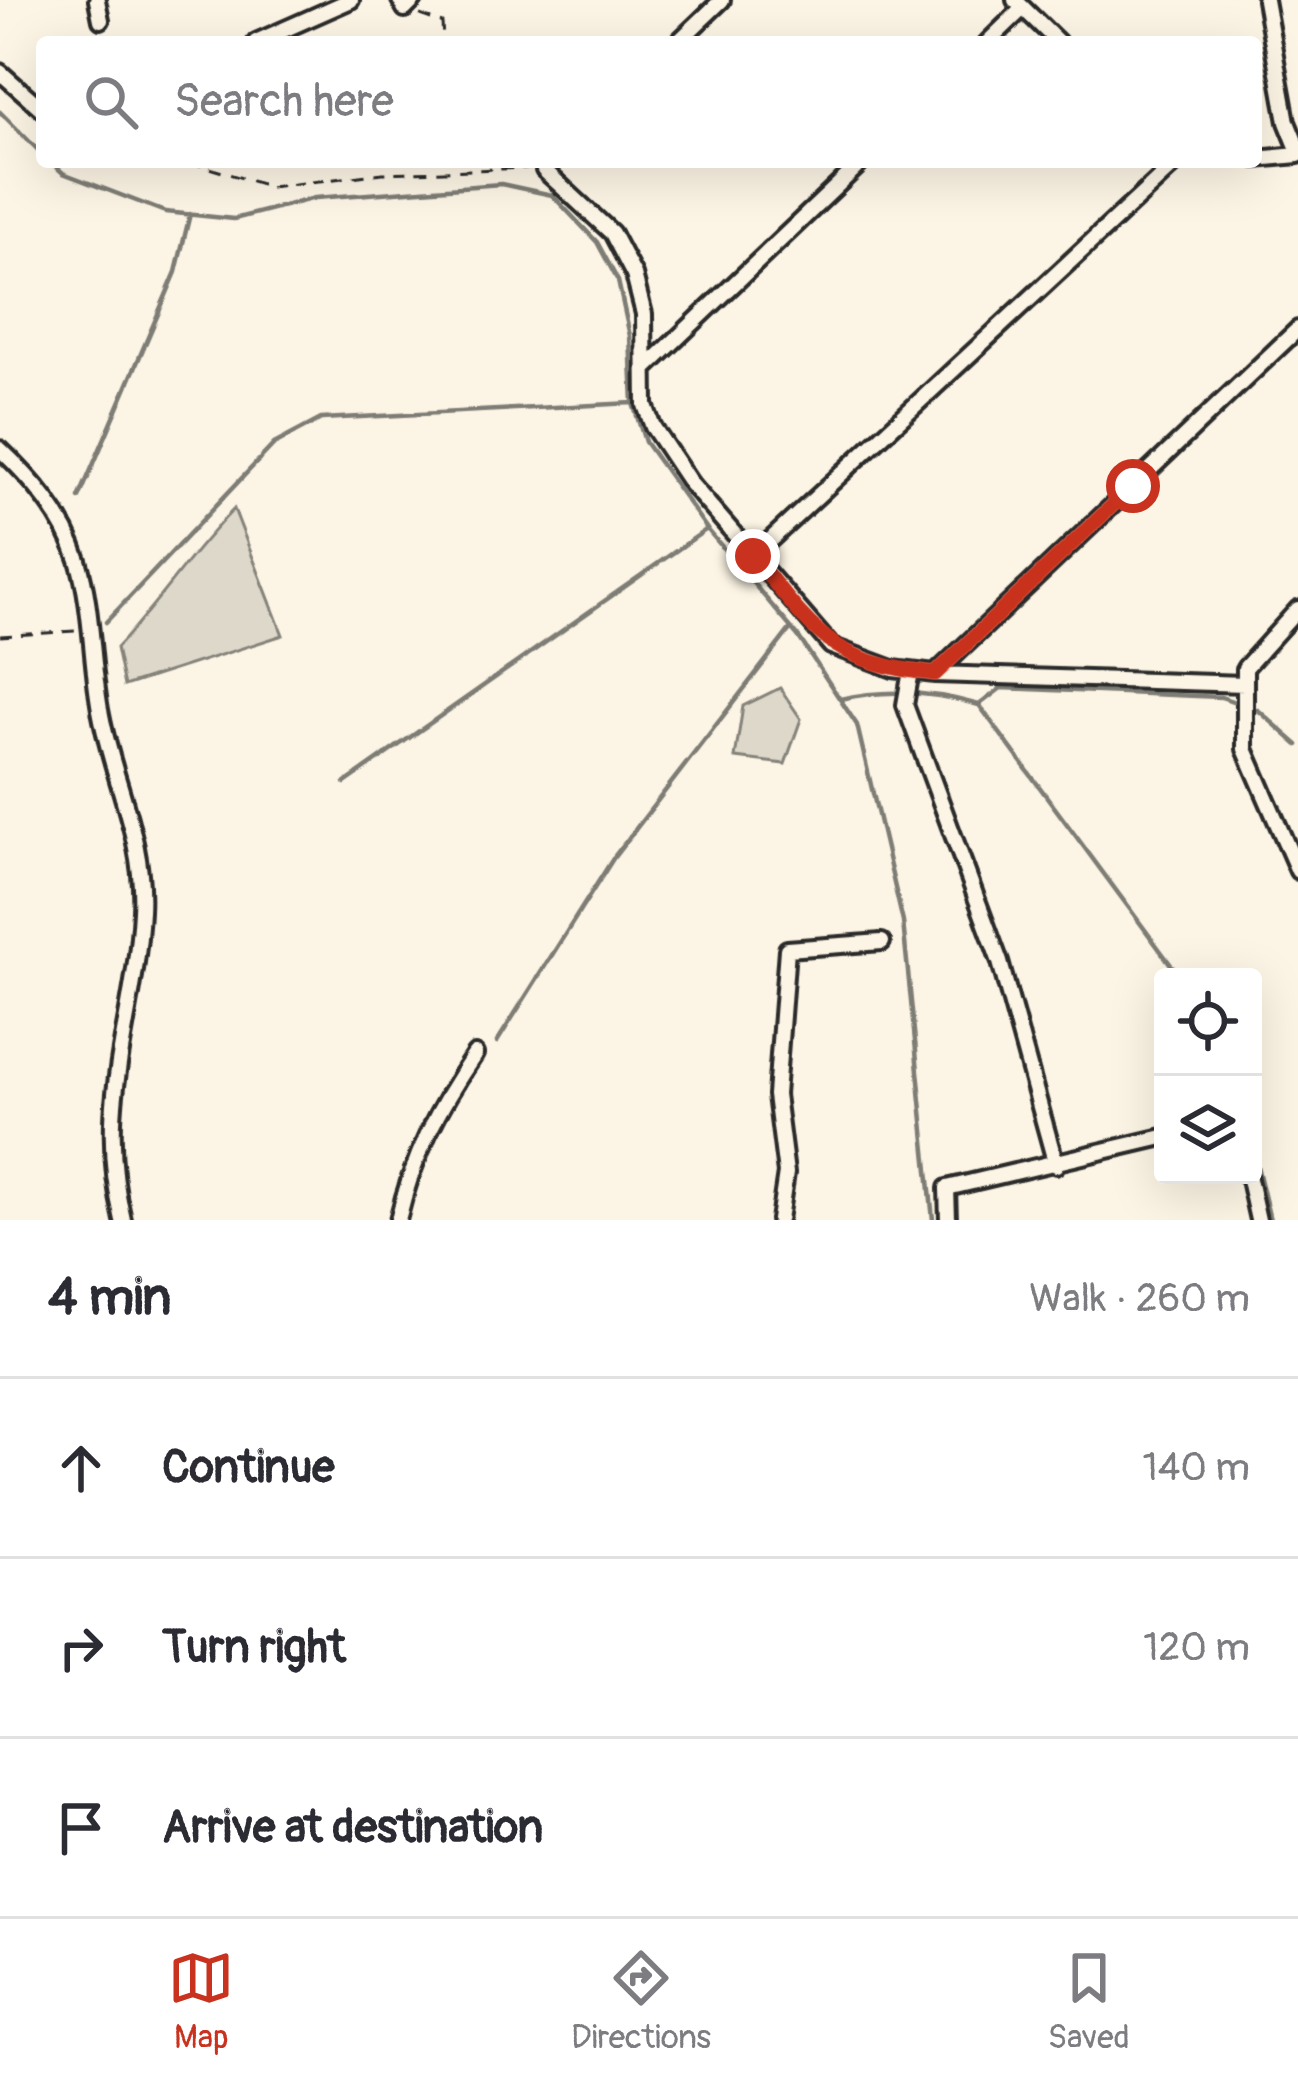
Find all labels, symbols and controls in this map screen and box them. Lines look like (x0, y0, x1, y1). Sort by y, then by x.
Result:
search box (36, 36, 1262, 168)
icon: search (78, 69, 144, 135)
text: Search here (174, 74, 394, 130)
route start (1106, 459, 1160, 513)
route end (726, 529, 780, 583)
map controls (1154, 968, 1262, 1184)
button: locate (1154, 968, 1262, 1076)
button: layers (1154, 1076, 1262, 1184)
text: 4 min (48, 1266, 171, 1330)
text: Walk · 260 m (1029, 1274, 1250, 1323)
icon: ahead (48, 1435, 114, 1501)
text: Continue (162, 1440, 335, 1496)
text: 140 m (1142, 1443, 1250, 1492)
icon: right (48, 1615, 114, 1681)
text: Turn right (162, 1620, 346, 1676)
text: 120 m (1143, 1623, 1250, 1672)
icon: arrive (48, 1795, 114, 1861)
text: Arrive at destination (162, 1800, 543, 1856)
tab: Map (168, 1945, 234, 2058)
tab: Directions (571, 1945, 711, 2058)
tab: Saved (1048, 1945, 1130, 2058)

